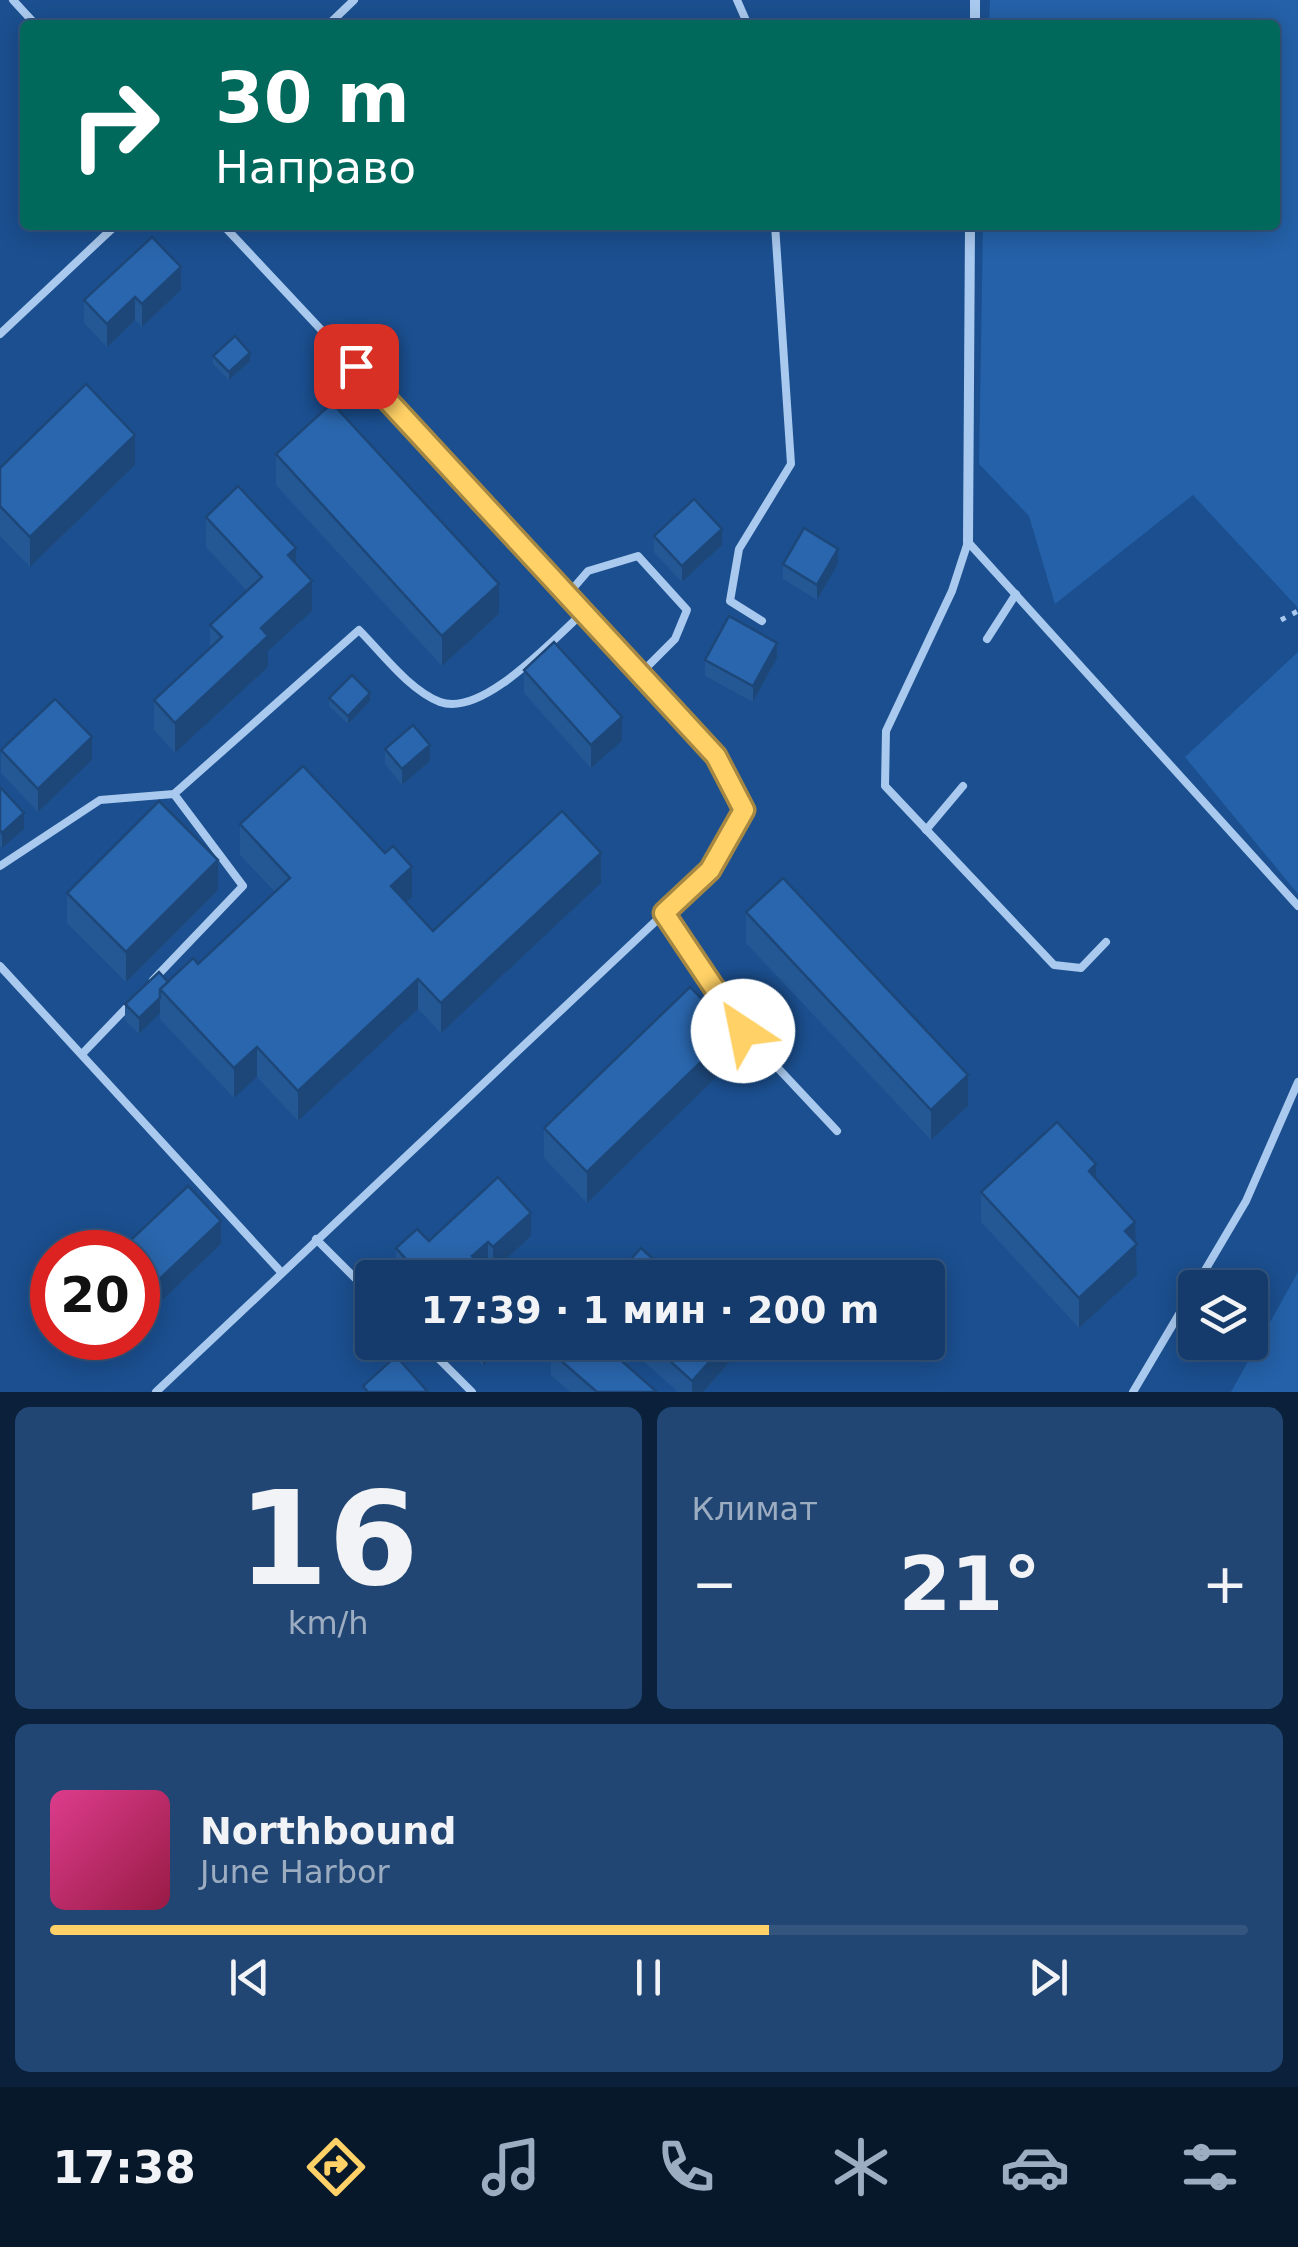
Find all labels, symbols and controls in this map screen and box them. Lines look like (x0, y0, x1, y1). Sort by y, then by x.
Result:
text: 30 m (215, 57, 410, 139)
icon: right (50, 60, 180, 190)
text: Направо (215, 141, 416, 194)
pin (314, 324, 399, 409)
icon: arrive (329, 339, 384, 394)
position arrow (691, 979, 795, 1083)
speed limit sign: 20 (30, 1230, 160, 1360)
map controls (1178, 1270, 1268, 1360)
button: layers (1178, 1270, 1268, 1360)
text: 17:39 · 1 мин · 200 m (421, 1288, 879, 1332)
text: 16 (238, 1463, 419, 1615)
text: Климат (692, 1490, 818, 1528)
text: 21° (899, 1540, 1041, 1628)
text: − (692, 1552, 738, 1616)
text: + (1202, 1552, 1248, 1616)
text: km/h (288, 1604, 369, 1642)
text: Northbound (200, 1809, 456, 1853)
text: June Harbor (200, 1853, 390, 1891)
icon: previous (222, 1950, 277, 2005)
icon: pause (621, 1950, 676, 2005)
icon: next (1021, 1950, 1076, 2005)
icon: directions (301, 2132, 371, 2202)
icon: music (476, 2132, 546, 2202)
icon: phone (651, 2132, 721, 2202)
icon: climate (826, 2132, 896, 2202)
icon: car (1000, 2132, 1070, 2202)
icon: filters (1175, 2132, 1245, 2202)
text: 17:38 (52, 2141, 196, 2194)

